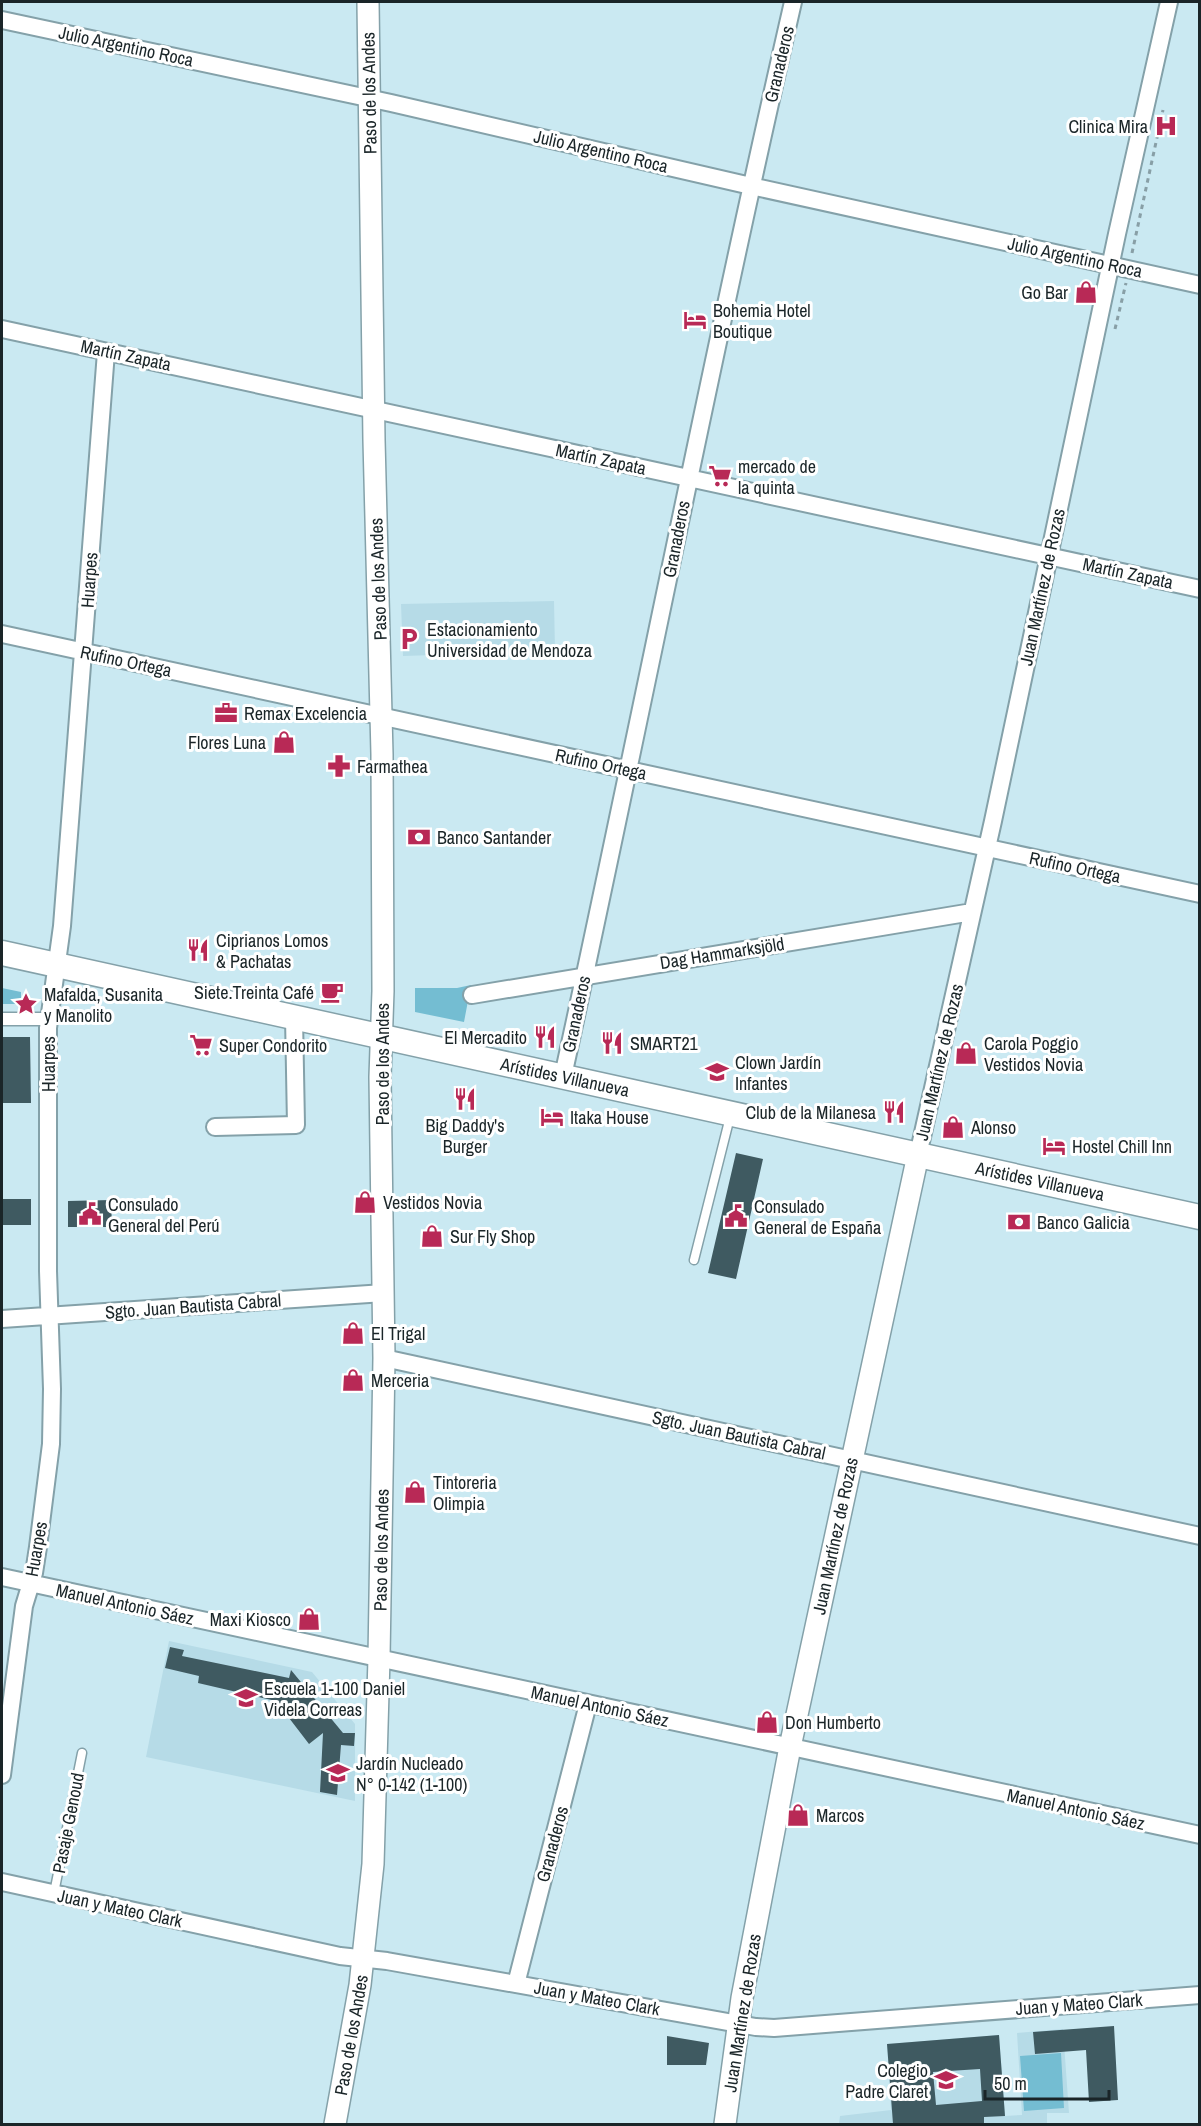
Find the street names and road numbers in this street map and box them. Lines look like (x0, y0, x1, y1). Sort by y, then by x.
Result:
street label: Julio Argentino Roca (56, 20, 196, 72)
street label: Granaderos (758, 23, 800, 105)
street label: Paso de los Andes (355, 32, 383, 154)
street label: Julio Argentino Roca (531, 123, 671, 179)
street label: Julio Argentino Roca (1005, 231, 1145, 283)
street label: Martín Zapata (78, 333, 174, 377)
street label: Martín Zapata (553, 437, 649, 481)
street label: Granaderos (656, 498, 696, 580)
street label: Juan Martínez de Rozas (1013, 506, 1071, 668)
street label: Paso de los Andes (363, 517, 393, 641)
street label: Huarpes (75, 551, 103, 609)
street label: Martín Zapata (1080, 551, 1176, 595)
street label: Rufino Ortega (78, 639, 174, 683)
street label: Rufino Ortega (553, 742, 649, 786)
street label: Rufino Ortega (1027, 845, 1123, 889)
street label: Dag Hammarksjöld (658, 931, 786, 975)
street label: Granaderos (556, 973, 596, 1055)
street label: Juan Martínez de Rozas (909, 981, 969, 1143)
street label: Paso de los Andes (370, 1003, 395, 1125)
street label: Huarpes (36, 1036, 61, 1092)
street label: Arístides Villanueva (497, 1051, 632, 1103)
street label: Arístides Villanueva (972, 1155, 1107, 1207)
street label: Sgto. Juan Bautista Cabral (104, 1287, 282, 1325)
street label: Sgto. Juan Bautista Cabral (650, 1404, 828, 1466)
street label: Juan Martínez de Rozas (806, 1455, 864, 1617)
street label: Paso de los Andes (367, 1489, 395, 1611)
street label: Huarpes (19, 1519, 53, 1579)
street label: Manuel Antonio Sáez (54, 1577, 196, 1631)
street label: Manuel Antonio Sáez (529, 1679, 671, 1733)
street label: Pasaje Genoud (46, 1771, 90, 1875)
street label: Manuel Antonio Sáez (1005, 1782, 1147, 1836)
street label: Granaderos (530, 1803, 574, 1885)
street label: Juan y Mateo Clark (55, 1883, 185, 1934)
street label: Juan Martínez de Rozas (717, 1932, 767, 2094)
street label: Paso de los Andes (328, 1973, 374, 2097)
street label: Juan y Mateo Clark (532, 1975, 662, 2021)
street label: Juan y Mateo Clark (1015, 1987, 1144, 2021)

